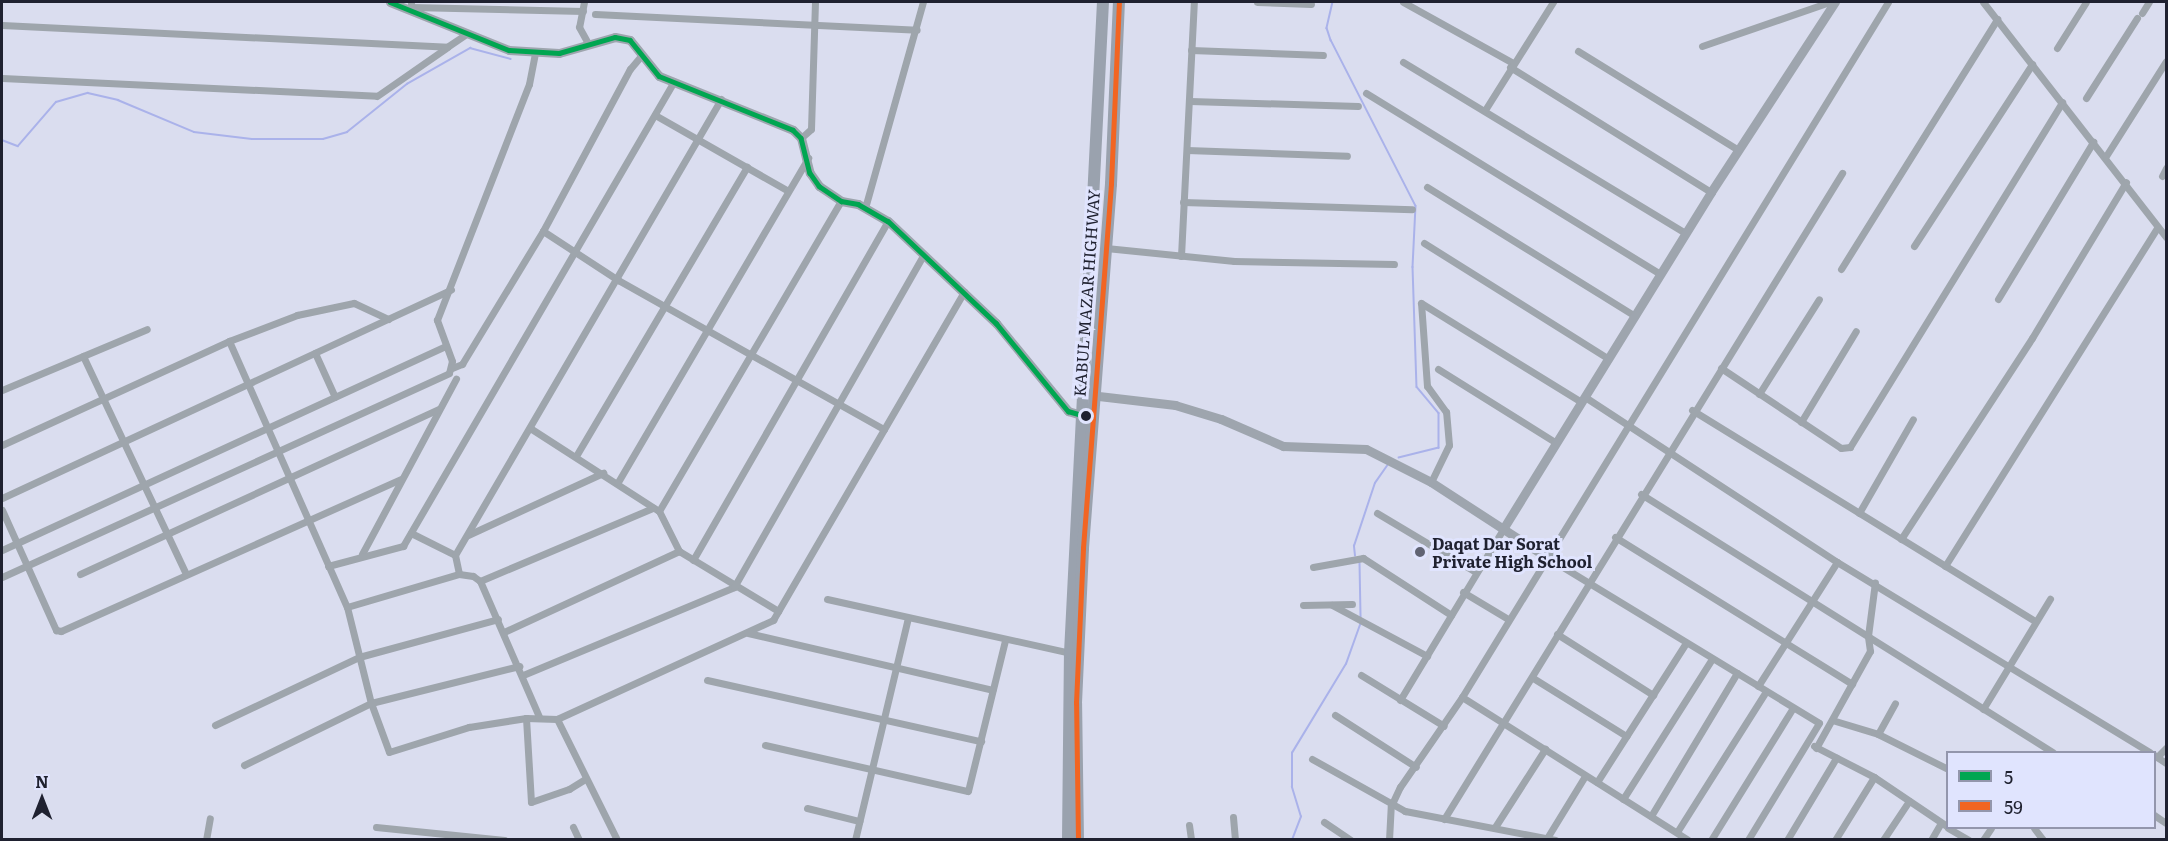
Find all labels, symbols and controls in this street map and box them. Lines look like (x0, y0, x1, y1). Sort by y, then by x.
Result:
street label: KABUL MAZAR HIGHWAY (1069, 189, 1103, 397)
unlabelled marker (1080, 410, 1092, 422)
place label: Daqat Dar Sorat Private High School (1432, 533, 1592, 571)
marker: Daqat Dar Sorat Private High School (1413, 545, 1427, 559)
legend (1946, 751, 2156, 829)
text: 5 (2004, 763, 2013, 790)
north arrow (12, 769, 72, 829)
text: N (35, 769, 49, 793)
text: 59 (2004, 793, 2023, 820)

